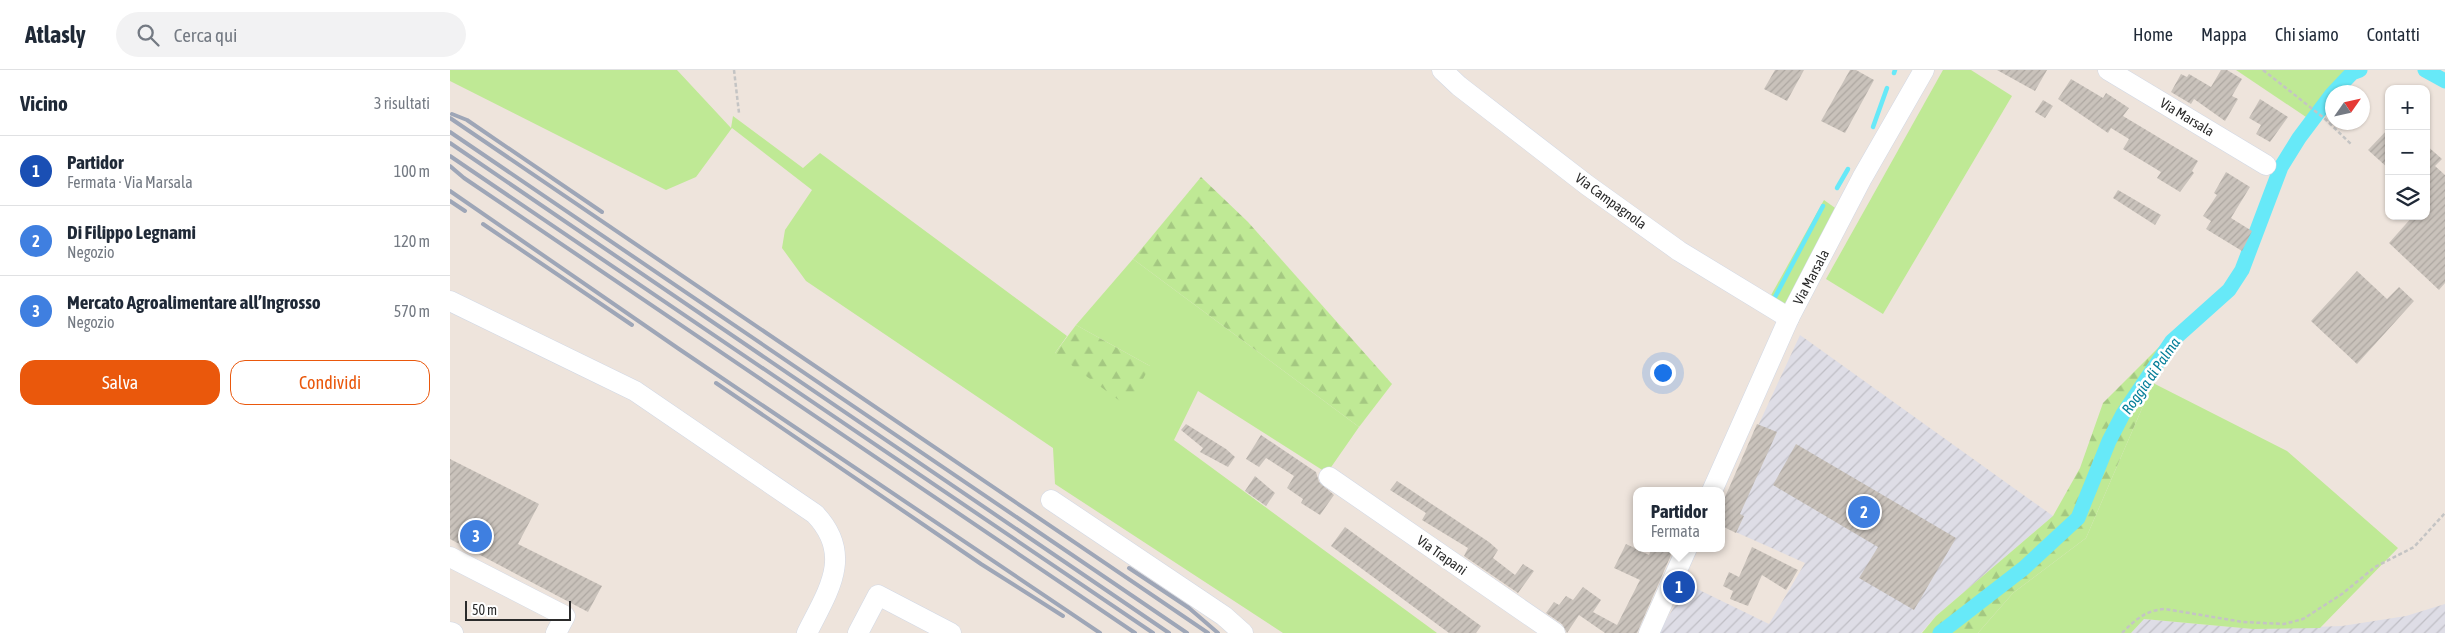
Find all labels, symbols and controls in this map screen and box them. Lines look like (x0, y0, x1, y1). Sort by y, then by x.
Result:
search box (116, 12, 466, 57)
text: Atlasly (25, 21, 86, 48)
icon: search (134, 21, 162, 49)
text: Cerca qui (174, 24, 237, 46)
text: Home (2133, 24, 2173, 45)
text: Mappa (2201, 24, 2247, 45)
text: Chi siamo (2275, 24, 2339, 45)
text: Contatti (2367, 24, 2420, 45)
north arrow (2325, 85, 2370, 130)
map controls (2385, 85, 2430, 220)
button: + (2385, 85, 2430, 130)
text: Vicino (20, 91, 68, 115)
text: 3 risultati (374, 94, 430, 112)
street label: Via Marsala (2157, 95, 2217, 139)
button: − (2385, 130, 2430, 175)
text: Partidor (67, 151, 124, 173)
text: 1 (32, 162, 40, 180)
text: 100 m (394, 162, 430, 180)
street label: Via Campagnola (1572, 170, 1650, 232)
text: Fermata · Via Marsala (67, 173, 193, 191)
button: layers (2385, 175, 2430, 220)
text: Di Filippo Legnami (67, 221, 196, 243)
text: 2 (32, 232, 40, 250)
text: 120 m (394, 232, 430, 250)
text: Negozio (67, 243, 115, 261)
street label: Via Marsala (1790, 247, 1832, 307)
text: Mercato Agroalimentare all’Ingrosso (67, 291, 321, 313)
text: 3 (32, 302, 40, 320)
text: 570 m (394, 302, 430, 320)
text: Negozio (67, 313, 115, 331)
water label: Roggia di Palma (2118, 334, 2183, 417)
button: Salva (20, 360, 220, 405)
button: Condividi (230, 360, 430, 405)
your location (1650, 360, 1676, 386)
popup (1633, 487, 1725, 552)
pin: 2 (1848, 493, 1880, 531)
text: Partidor (1651, 500, 1707, 522)
pin: 3 (460, 517, 492, 555)
text: Fermata (1651, 522, 1700, 540)
street label: Via Trapani (1414, 532, 1470, 578)
pin: 1 (1663, 568, 1695, 606)
scale bar (465, 598, 571, 621)
text: 50 m (472, 602, 497, 618)

